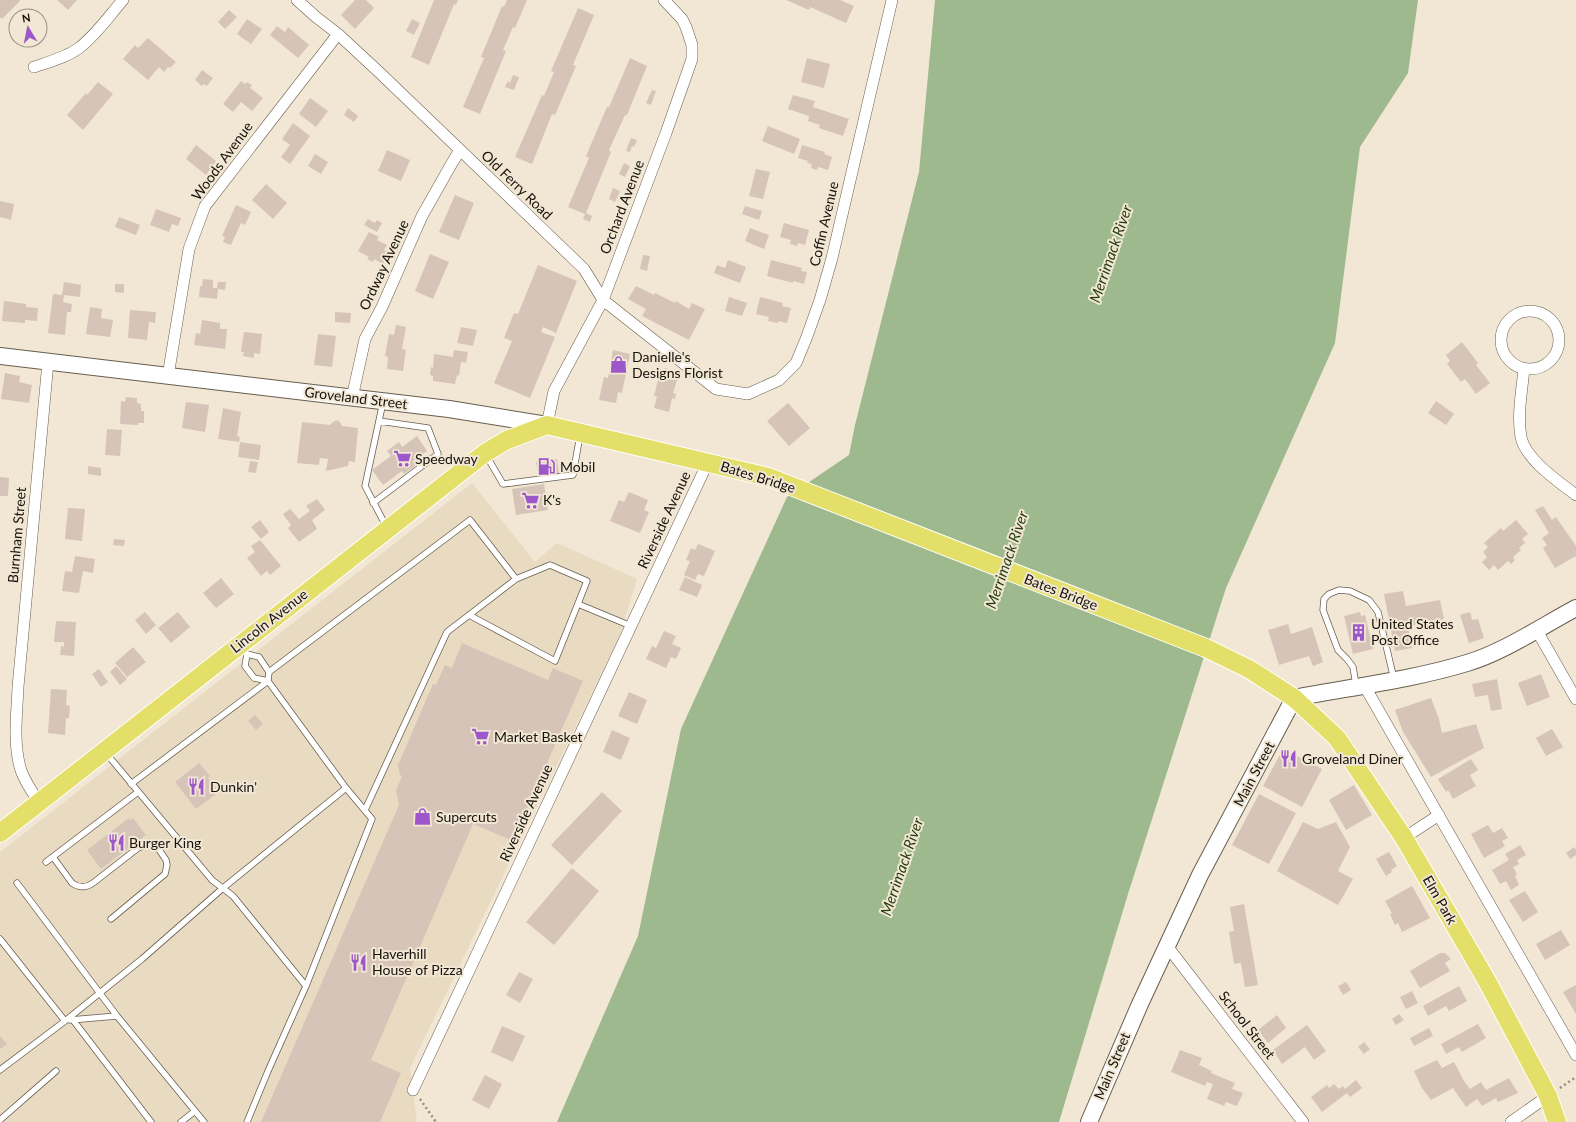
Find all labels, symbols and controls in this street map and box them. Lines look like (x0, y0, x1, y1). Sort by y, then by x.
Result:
north arrow (8, 8, 48, 48)
text: N (21, 11, 31, 25)
street label: Woods Avenue (187, 118, 256, 203)
street label: Old Ferry Road (478, 146, 556, 223)
street label: Orchard Avenue (596, 157, 647, 256)
street label: Coffin Avenue (805, 180, 842, 268)
water label: Merrimack River (1085, 202, 1135, 305)
street label: Ordway Avenue (355, 217, 412, 313)
place label: Danielle's Designs Florist (632, 348, 723, 381)
shop icon: Danielle's Designs Florist (609, 355, 629, 375)
street label: Groveland Street (304, 383, 408, 412)
supermarket icon: Speedway (392, 449, 412, 469)
place label: Speedway (415, 450, 479, 467)
fuel station icon: Mobil (537, 457, 557, 477)
street label: Bates Bridge (719, 457, 798, 496)
place label: Mobil (560, 458, 595, 475)
street label: Riverside Avenue (634, 468, 694, 571)
street label: Burnham Street (4, 486, 29, 584)
supermarket icon: K's (520, 490, 540, 510)
place label: K's (543, 491, 561, 508)
water label: Merrimack River (981, 508, 1031, 611)
street label: Bates Bridge (1022, 570, 1100, 613)
street label: Lincoln Avenue (227, 585, 311, 656)
place label: United States Post Office (1371, 615, 1454, 648)
building icon: United States Post Office (1348, 622, 1368, 642)
supermarket icon: Market Basket (471, 727, 491, 747)
place label: Market Basket (494, 728, 583, 745)
street label: Main Street (1229, 738, 1278, 809)
restaurant icon: Groveland Diner (1279, 749, 1299, 769)
place label: Groveland Diner (1302, 750, 1403, 767)
street label: Riverside Avenue (496, 761, 556, 864)
restaurant icon: Dunkin' (187, 777, 207, 797)
place label: Dunkin' (210, 778, 257, 795)
shop icon: Supercuts (413, 807, 433, 827)
place label: Supercuts (436, 808, 497, 825)
water label: Merrimack River (876, 815, 926, 918)
restaurant icon: Burger King (106, 833, 126, 853)
place label: Burger King (129, 834, 201, 851)
street label: Elm Park (1420, 872, 1462, 928)
place label: Haverhill House of Pizza (372, 945, 463, 978)
restaurant icon: Haverhill House of Pizza (349, 952, 369, 972)
street label: School Street (1216, 987, 1279, 1062)
street label: Main Street (1090, 1030, 1133, 1102)

